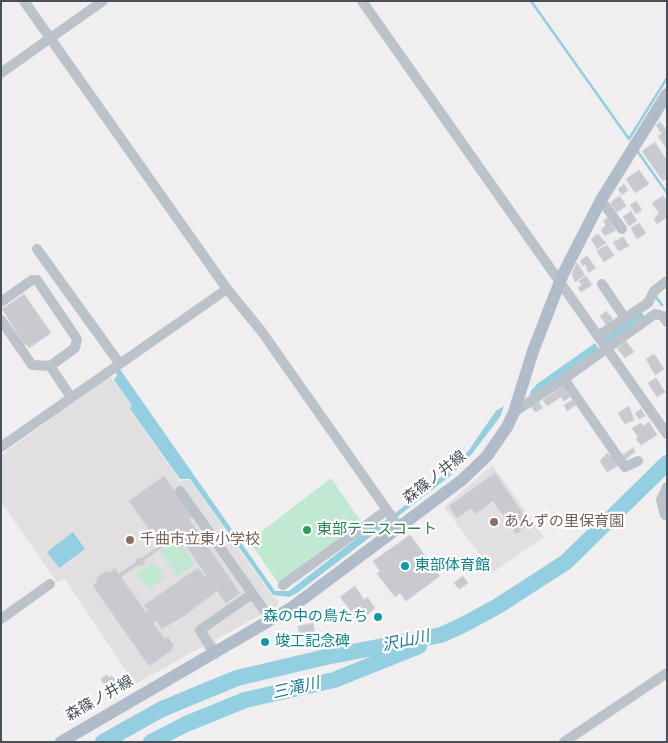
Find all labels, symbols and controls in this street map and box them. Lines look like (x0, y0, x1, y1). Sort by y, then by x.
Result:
street label: 森篠ノ井線 (400, 448, 470, 508)
place label: あんずの里保育園 (504, 513, 624, 531)
marker: あんずの里保育園 (488, 516, 500, 528)
place label: 東部テニスコート (317, 521, 437, 539)
marker: 東部テニスコート (301, 524, 313, 536)
place label: 千曲市立東小学校 (140, 531, 260, 549)
marker: 千曲市立東小学校 (124, 534, 136, 546)
place label: 東部体育館 (415, 557, 490, 575)
marker: 東部体育館 (399, 560, 411, 572)
place label: 森の中の鳥たち (263, 608, 368, 626)
marker: 森の中の鳥たち (372, 611, 384, 623)
water label: 沢山川 (381, 628, 431, 656)
place label: 竣工記念碑 (275, 633, 350, 651)
marker: 竣工記念碑 (259, 636, 271, 648)
street label: 森篠ノ井線 (63, 672, 137, 726)
water label: 三滝川 (270, 674, 322, 704)

